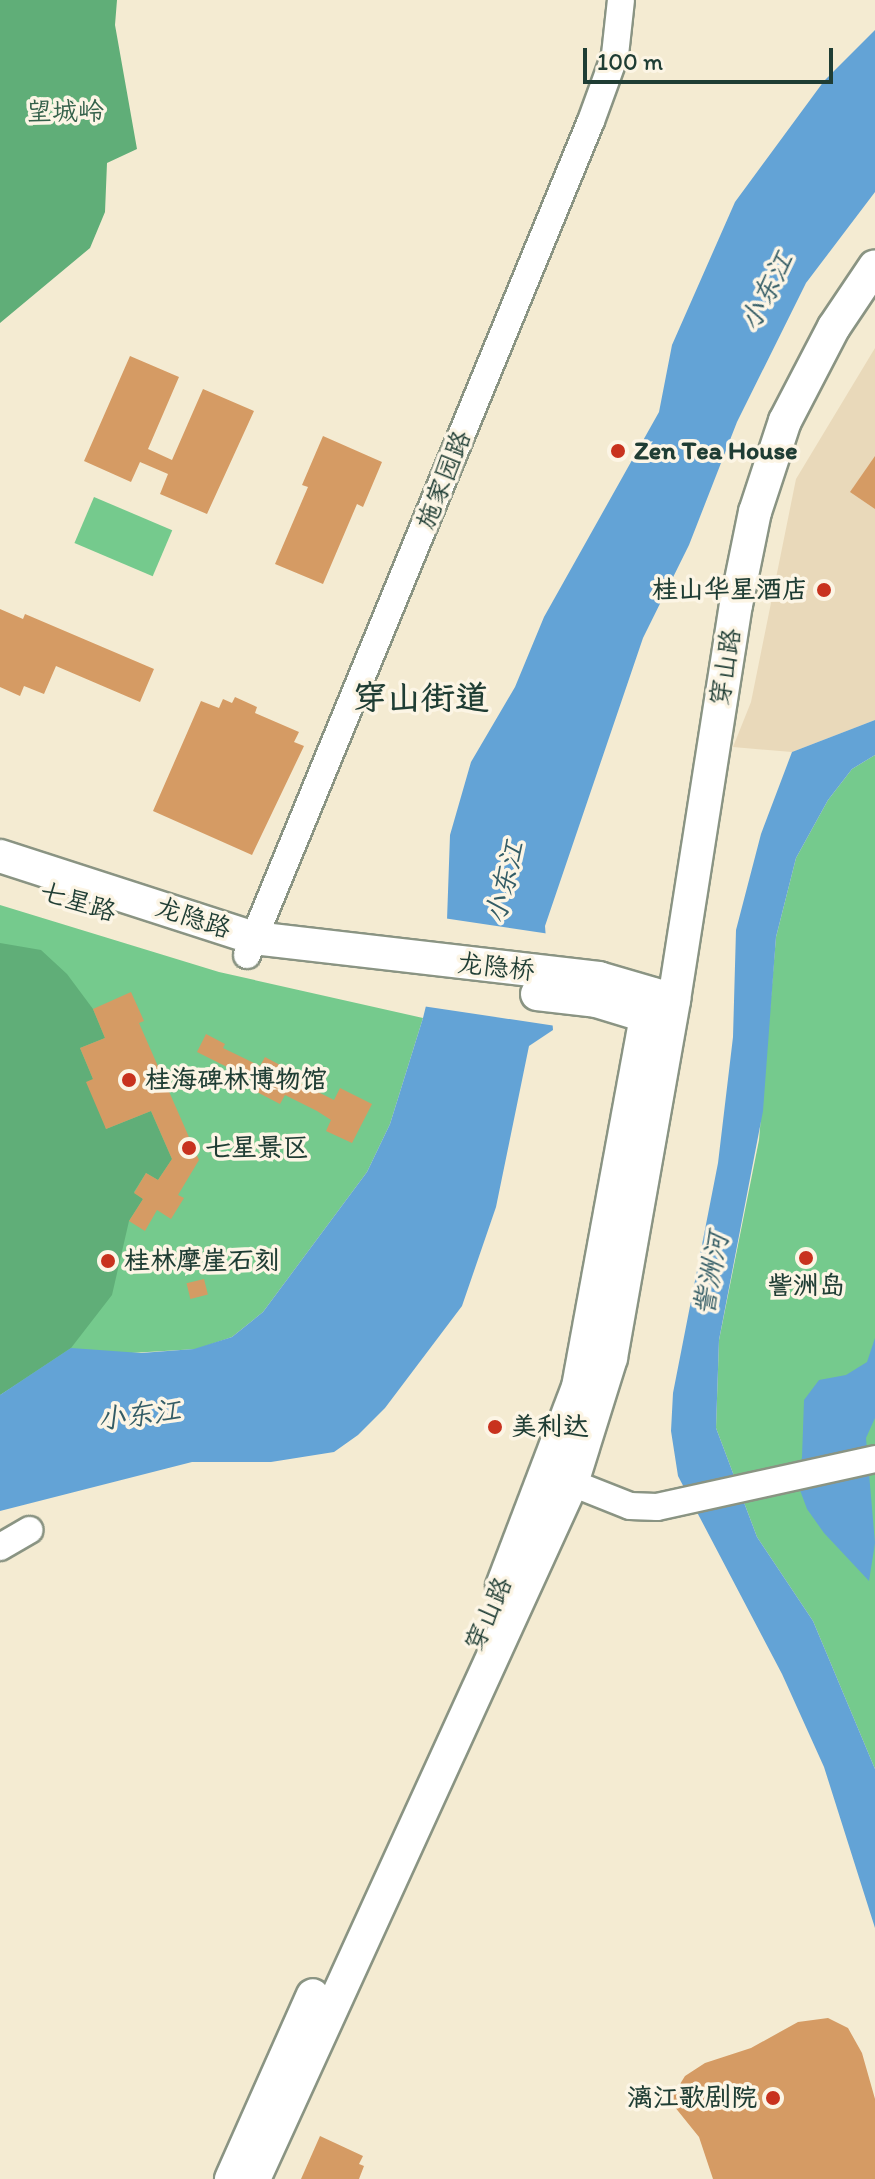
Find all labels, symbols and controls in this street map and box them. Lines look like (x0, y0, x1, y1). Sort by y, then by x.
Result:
scale bar (587, 32, 837, 82)
text: 100 m (597, 47, 663, 76)
park label: 望城岭 (26, 96, 104, 128)
water label: 小东江 (732, 246, 800, 336)
street label: 施家园路 (410, 426, 478, 534)
place label: Zen Tea House (634, 435, 794, 467)
marker: Zen Tea House (609, 442, 627, 460)
place label: 桂山华星酒店 (652, 574, 808, 606)
marker: 桂山华星酒店 (815, 581, 833, 599)
street label: 穿山路 (704, 626, 748, 708)
district label: 穿山街道 (353, 678, 489, 718)
water label: 小东江 (478, 837, 530, 927)
street label: 七星路 (36, 876, 120, 928)
street label: 龙隐路 (151, 891, 235, 945)
street label: 龙隐桥 (456, 947, 536, 987)
place label: 桂海碑林博物馆 (145, 1064, 327, 1096)
marker: 桂海碑林博物馆 (120, 1071, 138, 1089)
place label: 七星景区 (205, 1132, 309, 1164)
marker: 七星景区 (180, 1139, 198, 1157)
water label: 訾洲河 (685, 1230, 735, 1318)
place label: 桂林摩崖石刻 (124, 1245, 280, 1277)
marker: 訾洲岛 (797, 1249, 815, 1267)
marker: 桂林摩崖石刻 (99, 1252, 117, 1270)
place label: 訾洲岛 (767, 1270, 845, 1302)
water label: 小东江 (95, 1392, 183, 1436)
place label: 美利达 (511, 1411, 589, 1443)
marker: 美利达 (486, 1418, 504, 1436)
street label: 穿山路 (459, 1572, 519, 1656)
place label: 漓江歌剧院 (627, 2082, 757, 2114)
marker: 漓江歌剧院 (764, 2089, 782, 2107)

